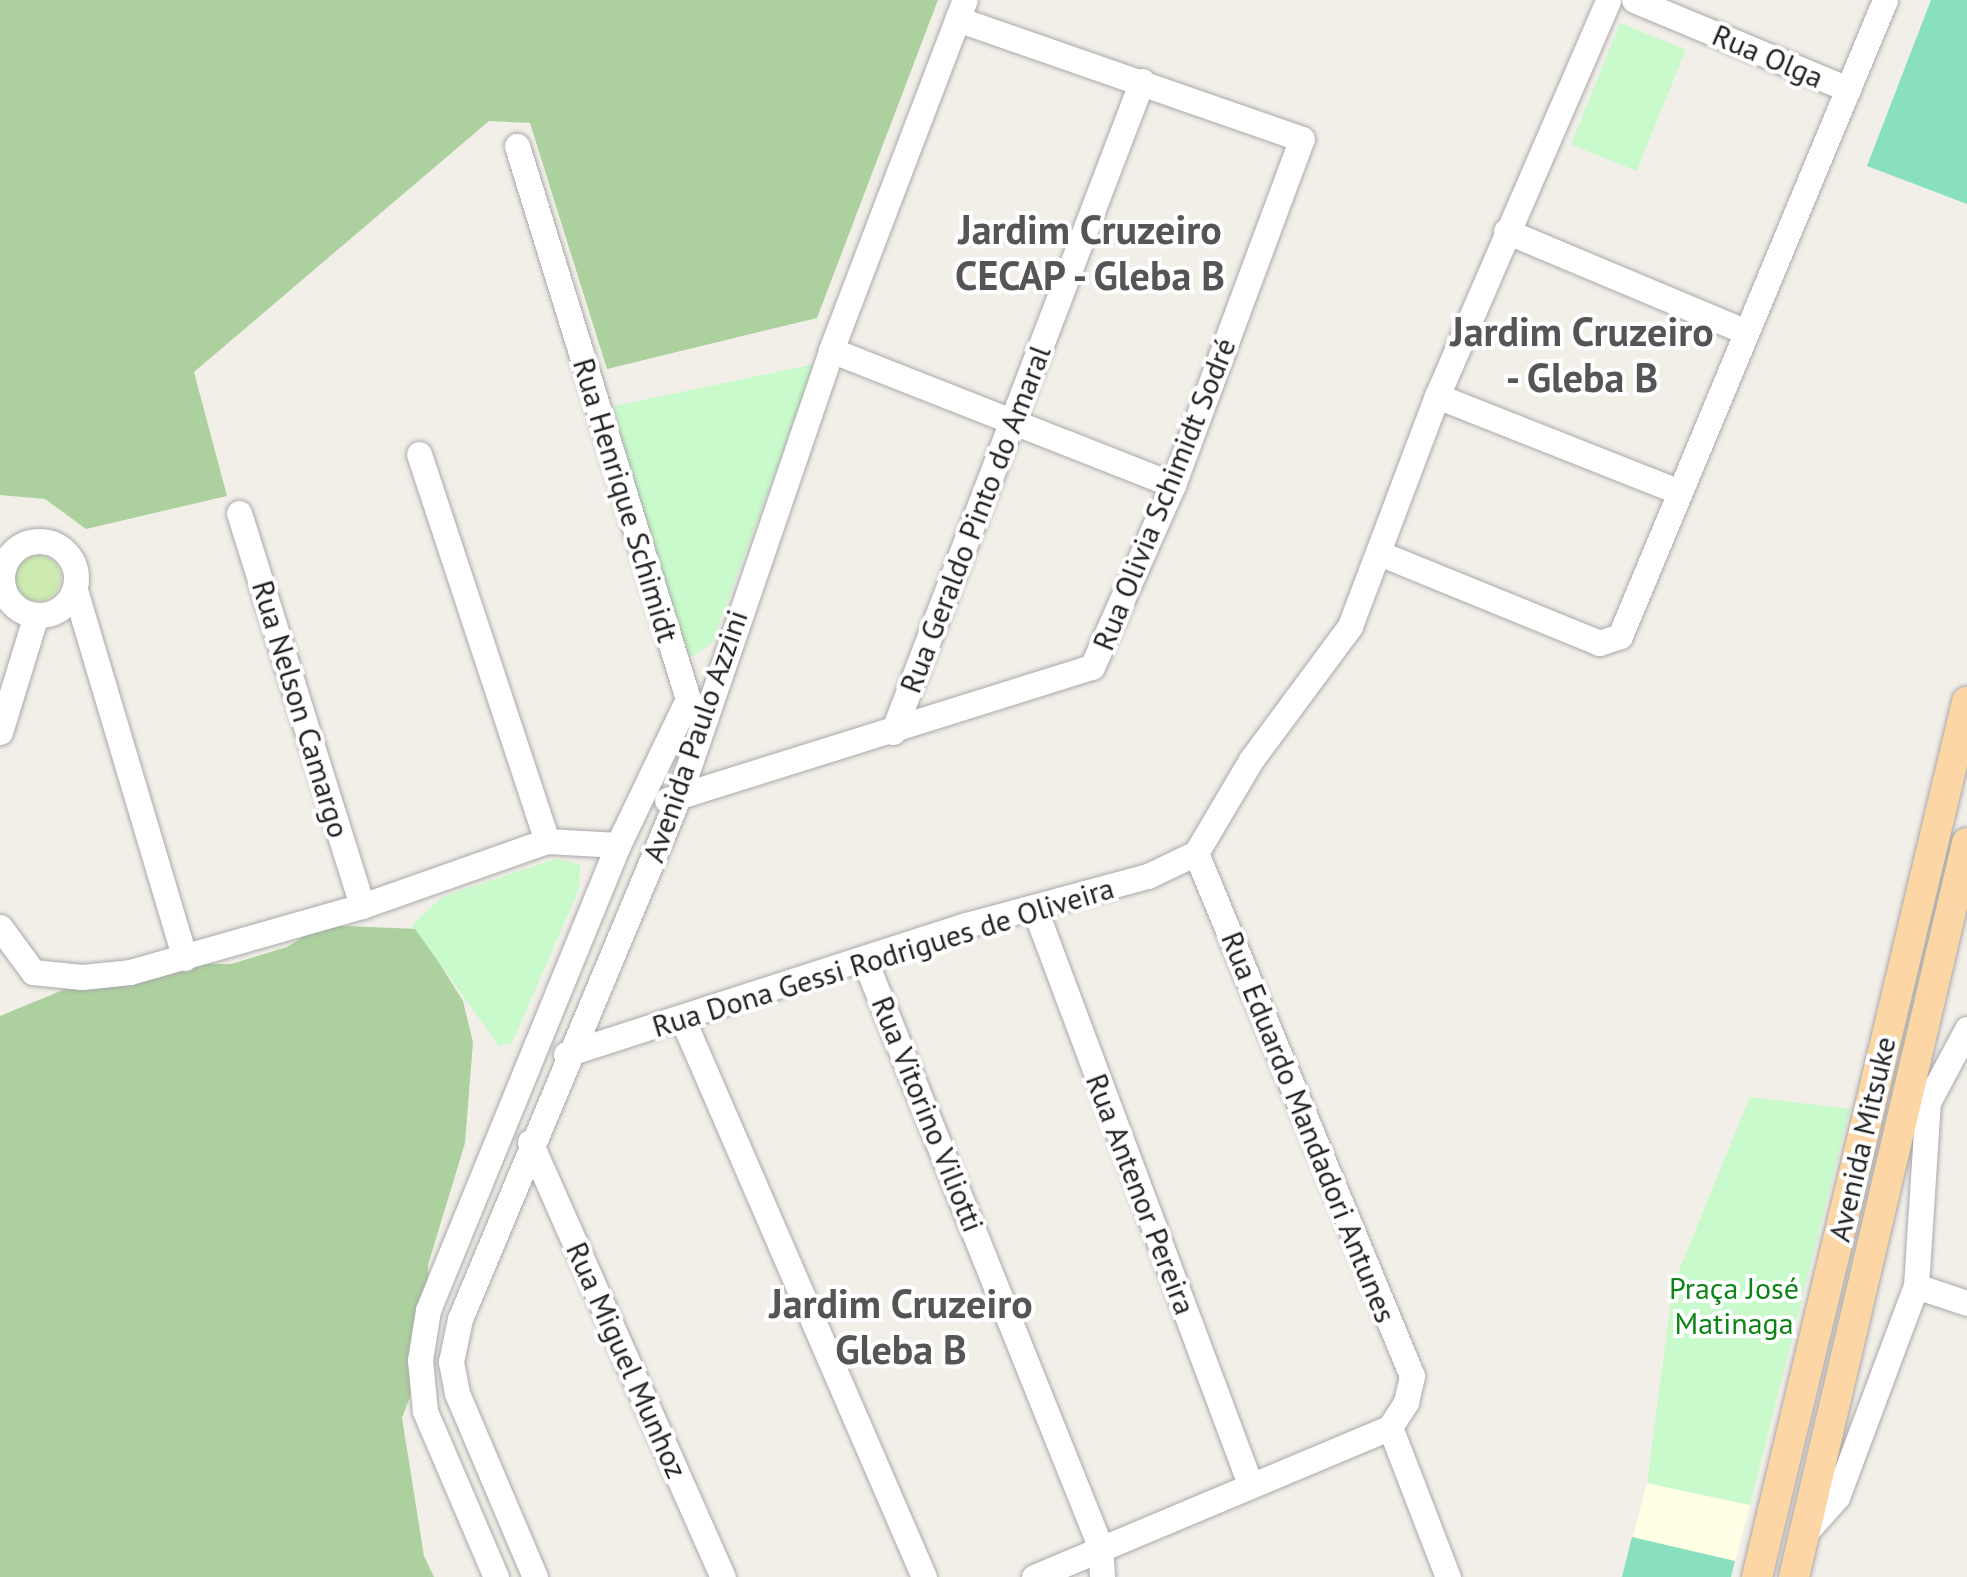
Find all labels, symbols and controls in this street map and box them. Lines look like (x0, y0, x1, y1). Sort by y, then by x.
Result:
street label: Rua Olga (1707, 17, 1829, 95)
district label: Jardim Cruzeiro CECAP - Gleba B (951, 205, 1229, 299)
district label: Jardim Cruzeiro - Gleba B (1450, 307, 1714, 401)
street label: Rua Olivia Schimidt Sodré (1085, 333, 1243, 655)
street label: Rua Geraldo Pinto do Amaral (892, 340, 1058, 698)
street label: Rua Henrique Schimidt (566, 354, 686, 646)
street label: Rua Nelson Camargo (245, 576, 357, 842)
street label: Avenida Paulo Azzini (635, 605, 755, 867)
street label: Rua Dona Gessi Rodrigues de Oliveira (648, 870, 1118, 1044)
street label: Rua Eduardo Mandadori Antunes (1214, 926, 1404, 1328)
street label: Rua Vitorino Viliotti (864, 990, 992, 1238)
street label: Avenida Mitsuke (1821, 1033, 1903, 1245)
street label: Rua Antenor Pereira (1078, 1068, 1204, 1320)
street label: Rua Miguel Munhoz (559, 1236, 695, 1484)
park label: Praça José Matinaga (1669, 1270, 1799, 1340)
district label: Jardim Cruzeiro Gleba B (769, 1279, 1033, 1373)

